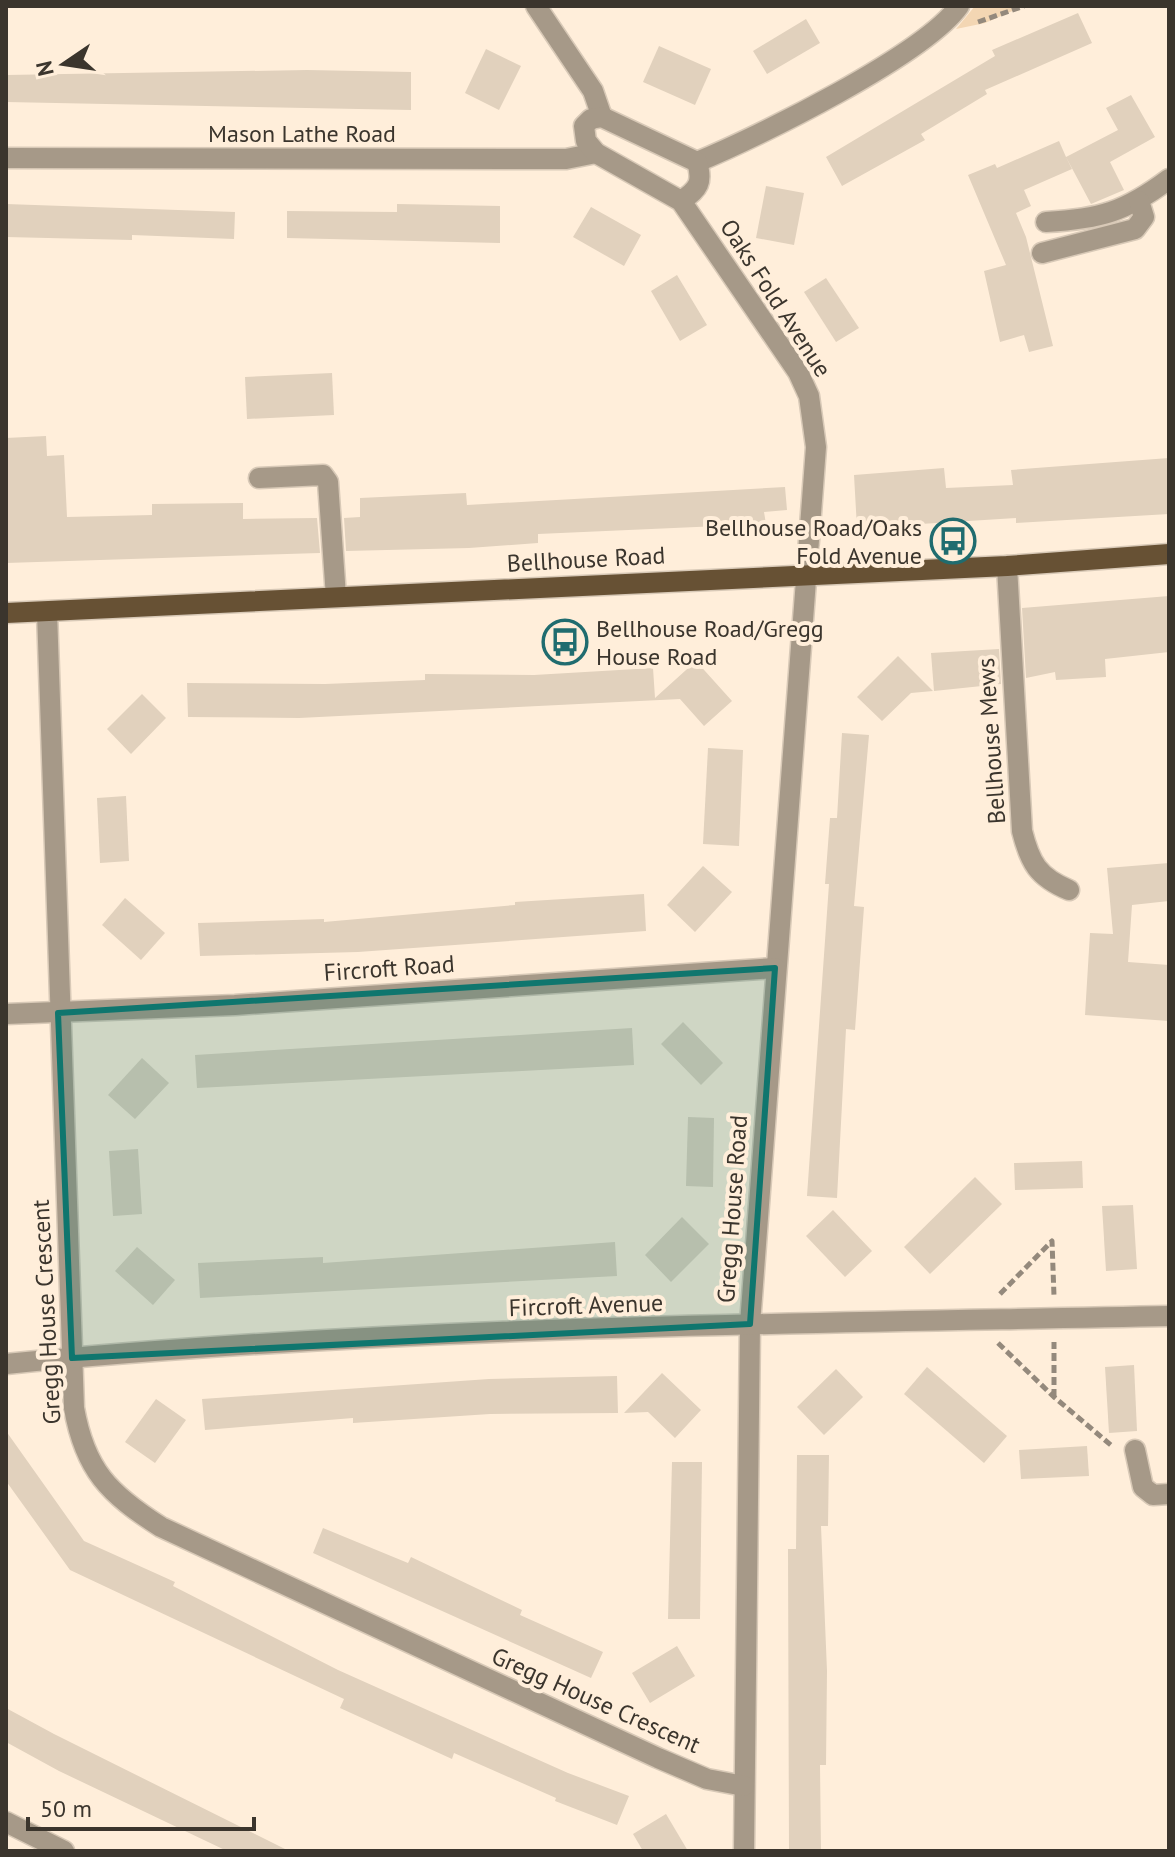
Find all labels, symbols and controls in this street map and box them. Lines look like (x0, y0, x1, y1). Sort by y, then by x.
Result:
north arrow (24, 24, 104, 104)
text: N (29, 58, 60, 79)
street label: Mason Lathe Road (208, 118, 396, 149)
street label: Oaks Fold Avenue (713, 213, 839, 383)
place label: Bellhouse Road/Oaks Fold Avenue (705, 512, 922, 571)
bus stop icon: Bellhouse Road/Oaks Fold Avenue (929, 517, 977, 565)
street label: Bellhouse Road (506, 539, 666, 579)
place label: Bellhouse Road/Gregg House Road (596, 613, 824, 672)
bus stop icon: Bellhouse Road/Gregg House Road (541, 618, 589, 666)
street label: Bellhouse Mews (970, 657, 1012, 825)
street label: Fircroft Road (322, 948, 456, 988)
street label: Gregg House Road (710, 1114, 754, 1304)
street label: Gregg House Crescent (25, 1199, 67, 1425)
street label: Fircroft Avenue (508, 1287, 664, 1323)
street label: Gregg House Crescent (487, 1640, 705, 1760)
scale bar (28, 1781, 254, 1831)
text: 50 m (40, 1793, 92, 1824)

